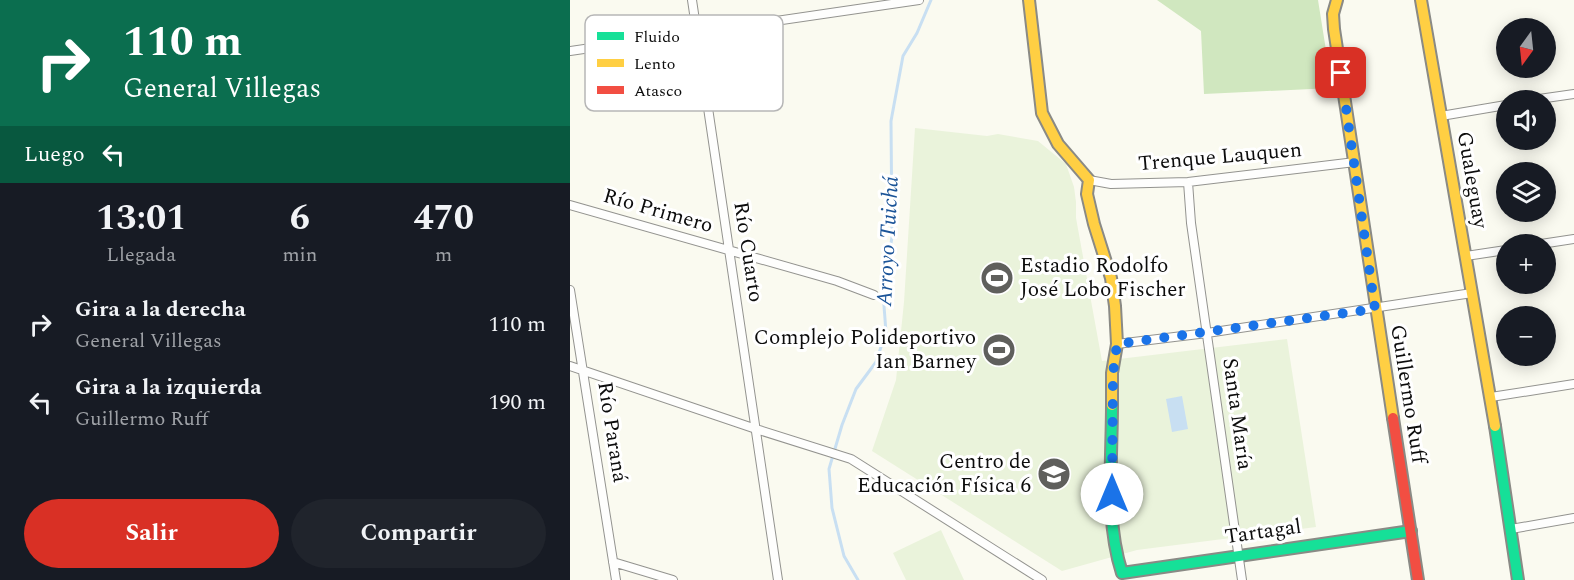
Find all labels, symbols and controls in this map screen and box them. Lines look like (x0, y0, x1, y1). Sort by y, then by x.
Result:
text: 110 m (123, 11, 242, 74)
legend (585, 15, 783, 111)
north arrow (1496, 18, 1556, 78)
map controls (1496, 18, 1556, 366)
icon: right (24, 24, 102, 102)
text: Fluido (634, 25, 680, 49)
pin (1315, 47, 1366, 98)
text: Lento (634, 52, 675, 76)
icon: arrive (1324, 56, 1357, 89)
text: General Villegas (123, 68, 321, 110)
text: Atasco (634, 79, 682, 103)
button: sound (1496, 90, 1556, 150)
street label: Gualeguay (1448, 129, 1496, 232)
street label: Trenque Lauquen (1137, 134, 1303, 180)
text: Luego (24, 138, 85, 171)
icon: left (97, 138, 130, 171)
button: layers (1496, 162, 1556, 222)
water label: Arroyo Tuichá (868, 174, 908, 308)
street label: Río Primero (599, 180, 717, 242)
text: 13:01 (96, 191, 186, 246)
text: 6 (290, 191, 310, 246)
text: 470 (413, 191, 474, 246)
street label: Río Cuarto (724, 199, 772, 305)
button: + (1496, 234, 1556, 294)
text: Llegada (106, 240, 176, 270)
text: min (282, 240, 317, 270)
text: m (435, 240, 452, 270)
place label: Estadio Rodolfo José Lobo Fischer (1020, 250, 1186, 306)
sports icon: Estadio Rodolfo José Lobo Fischer (979, 260, 1015, 296)
text: Gira a la derecha (75, 293, 246, 326)
button: − (1496, 306, 1556, 366)
icon: right (24, 308, 57, 341)
text: 110 m (489, 308, 546, 341)
place label: Complejo Polideportivo Ian Barney (754, 322, 977, 378)
street label: Guillermo Ruff (1381, 322, 1435, 467)
text: General Villegas (75, 326, 222, 356)
sports icon: Complejo Polideportivo Ian Barney (981, 332, 1017, 368)
street label: Santa María (1213, 356, 1261, 473)
text: Gira a la izquierda (75, 371, 262, 404)
street label: Río Paraná (588, 379, 636, 485)
icon: left (24, 386, 57, 419)
text: 190 m (489, 386, 546, 419)
text: Guillermo Ruff (75, 404, 208, 434)
place label: Centro de Educación Física 6 (857, 446, 1031, 502)
school or university icon: Centro de Educación Física 6 (1036, 456, 1072, 492)
position arrow (1080, 462, 1144, 526)
button: Salir (24, 499, 279, 568)
button: Compartir (291, 499, 546, 568)
street label: Tartagal (1223, 511, 1303, 553)

